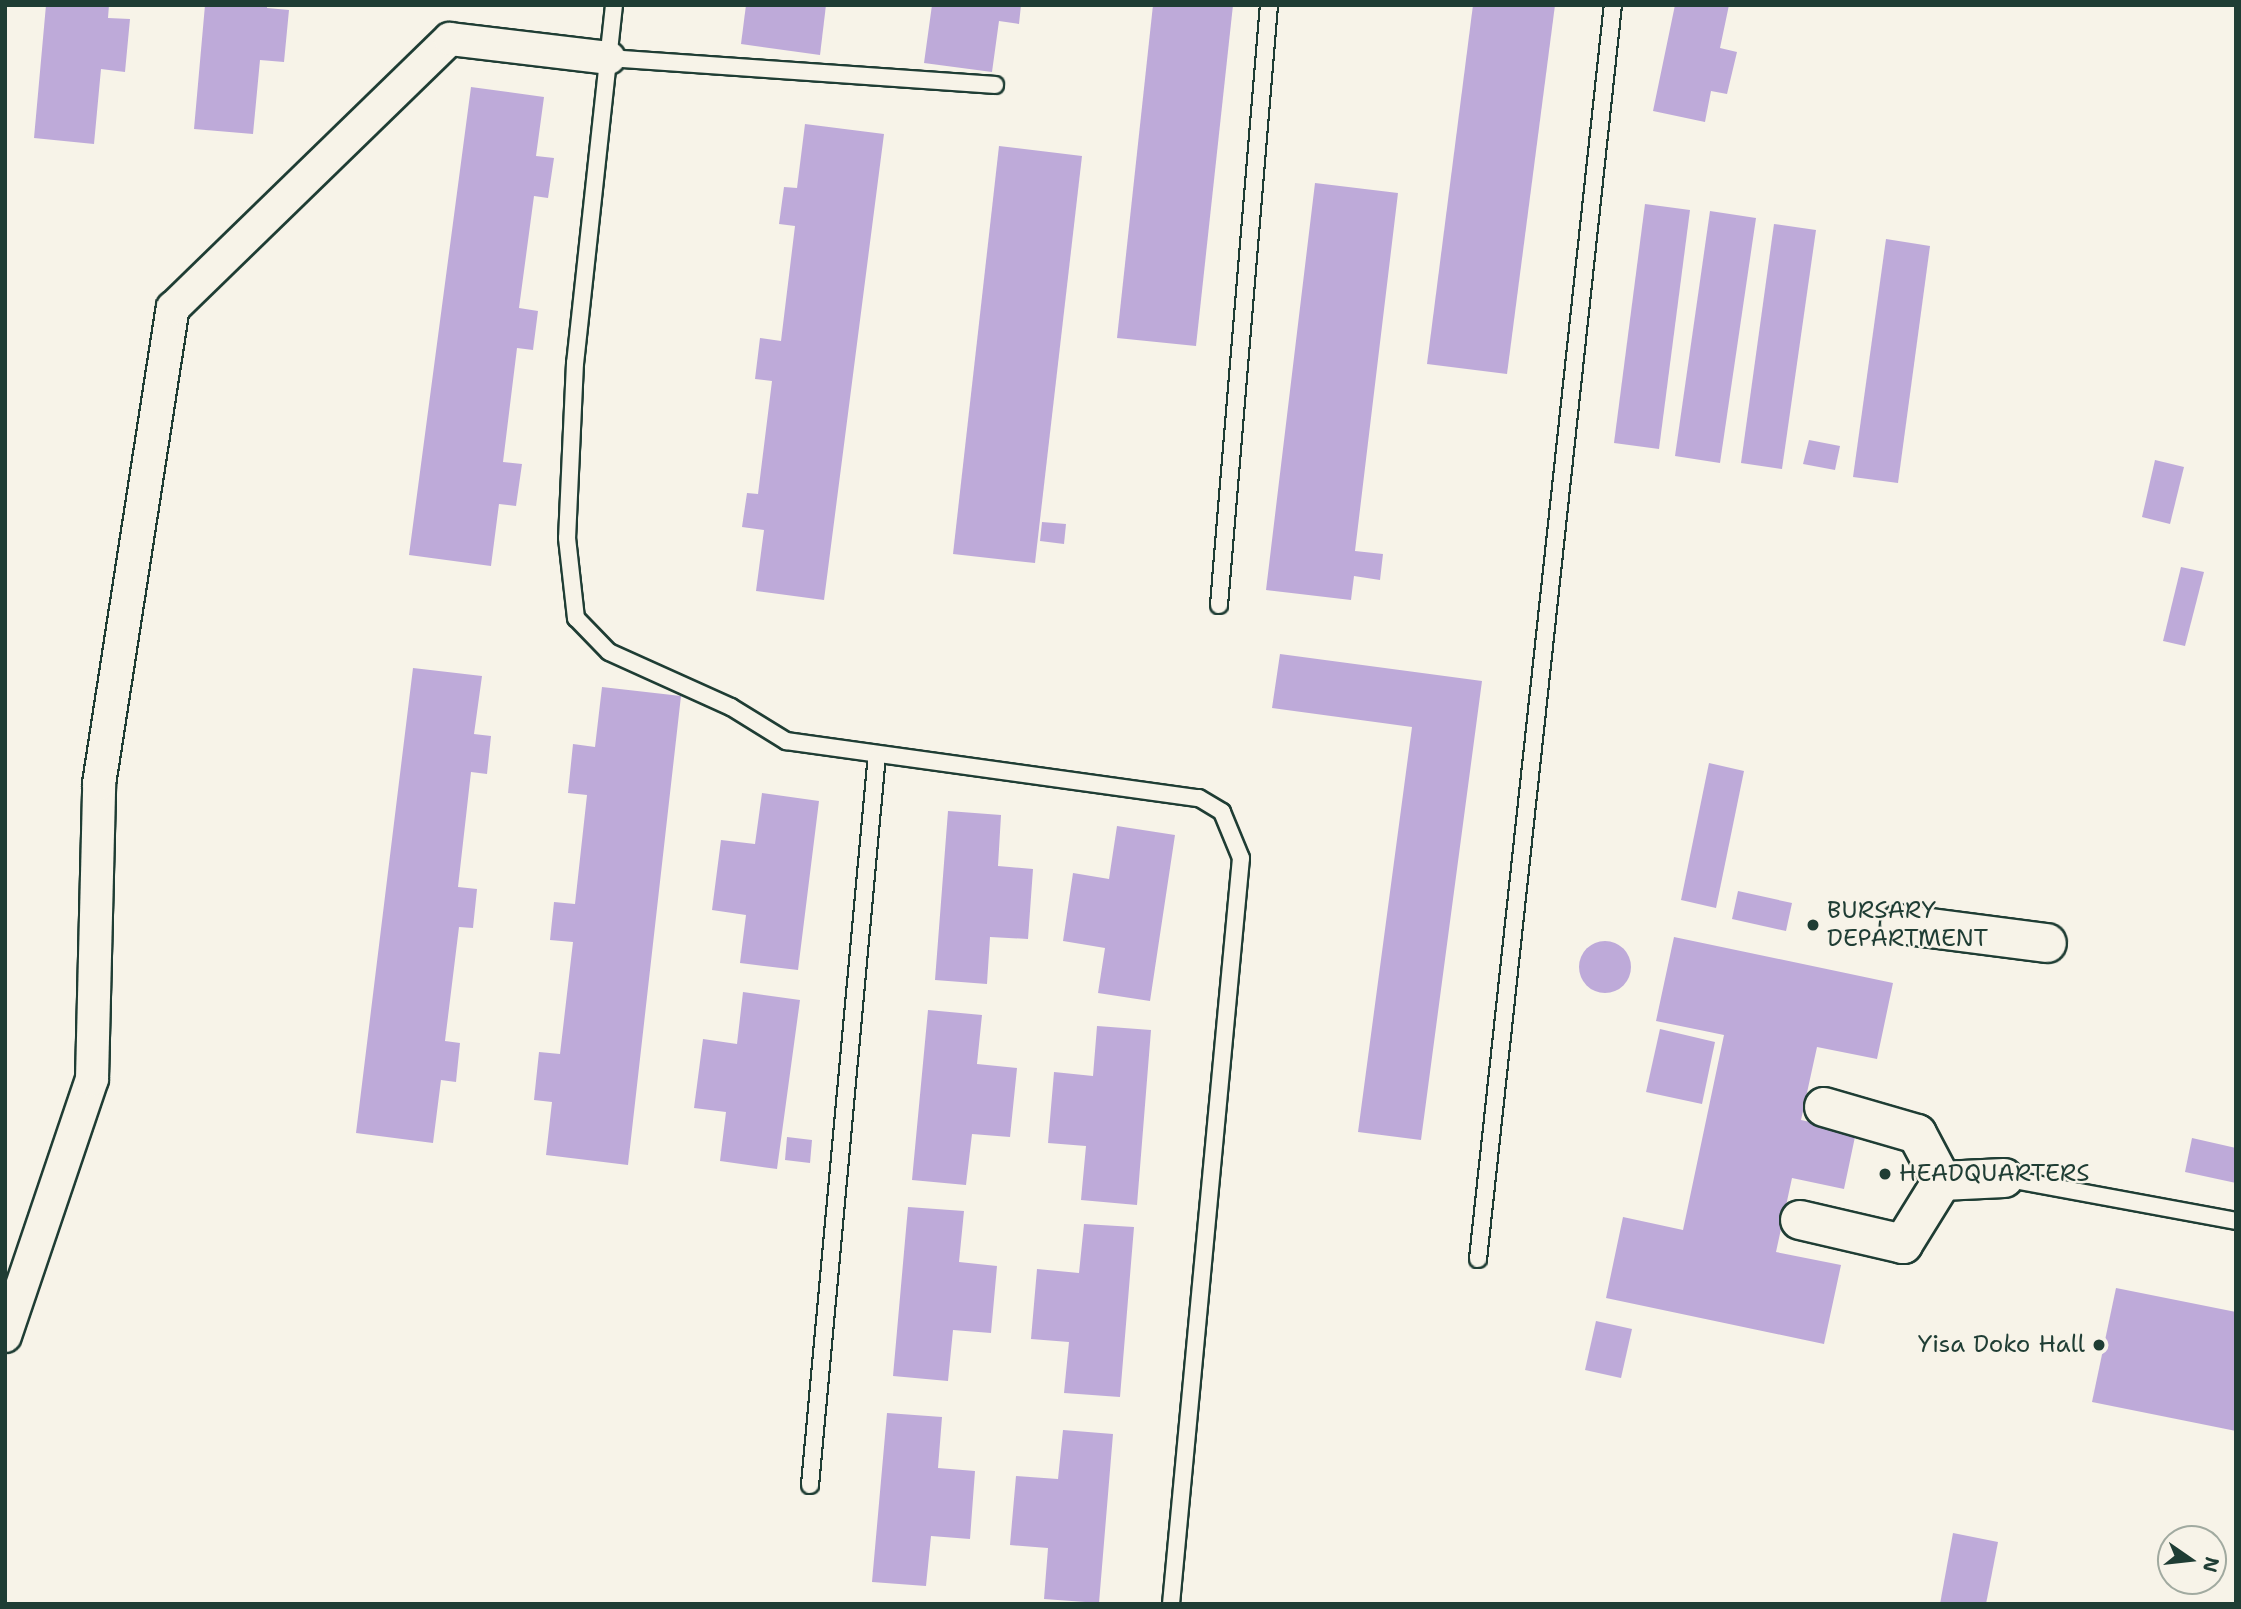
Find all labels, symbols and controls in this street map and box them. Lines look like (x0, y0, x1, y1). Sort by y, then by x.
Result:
place label: BURSARY DEPARTMENT (1827, 897, 1988, 953)
marker: BURSARY DEPARTMENT (1805, 917, 1821, 933)
place label: HEADQUARTERS (1899, 1160, 2090, 1188)
marker: HEADQUARTERS (1877, 1166, 1893, 1182)
place label: Yisa Doko Hall (1918, 1331, 2085, 1359)
marker: Yisa Doko Hall (2091, 1337, 2107, 1353)
north arrow (2157, 1525, 2227, 1595)
text: N (2197, 1554, 2225, 1575)

